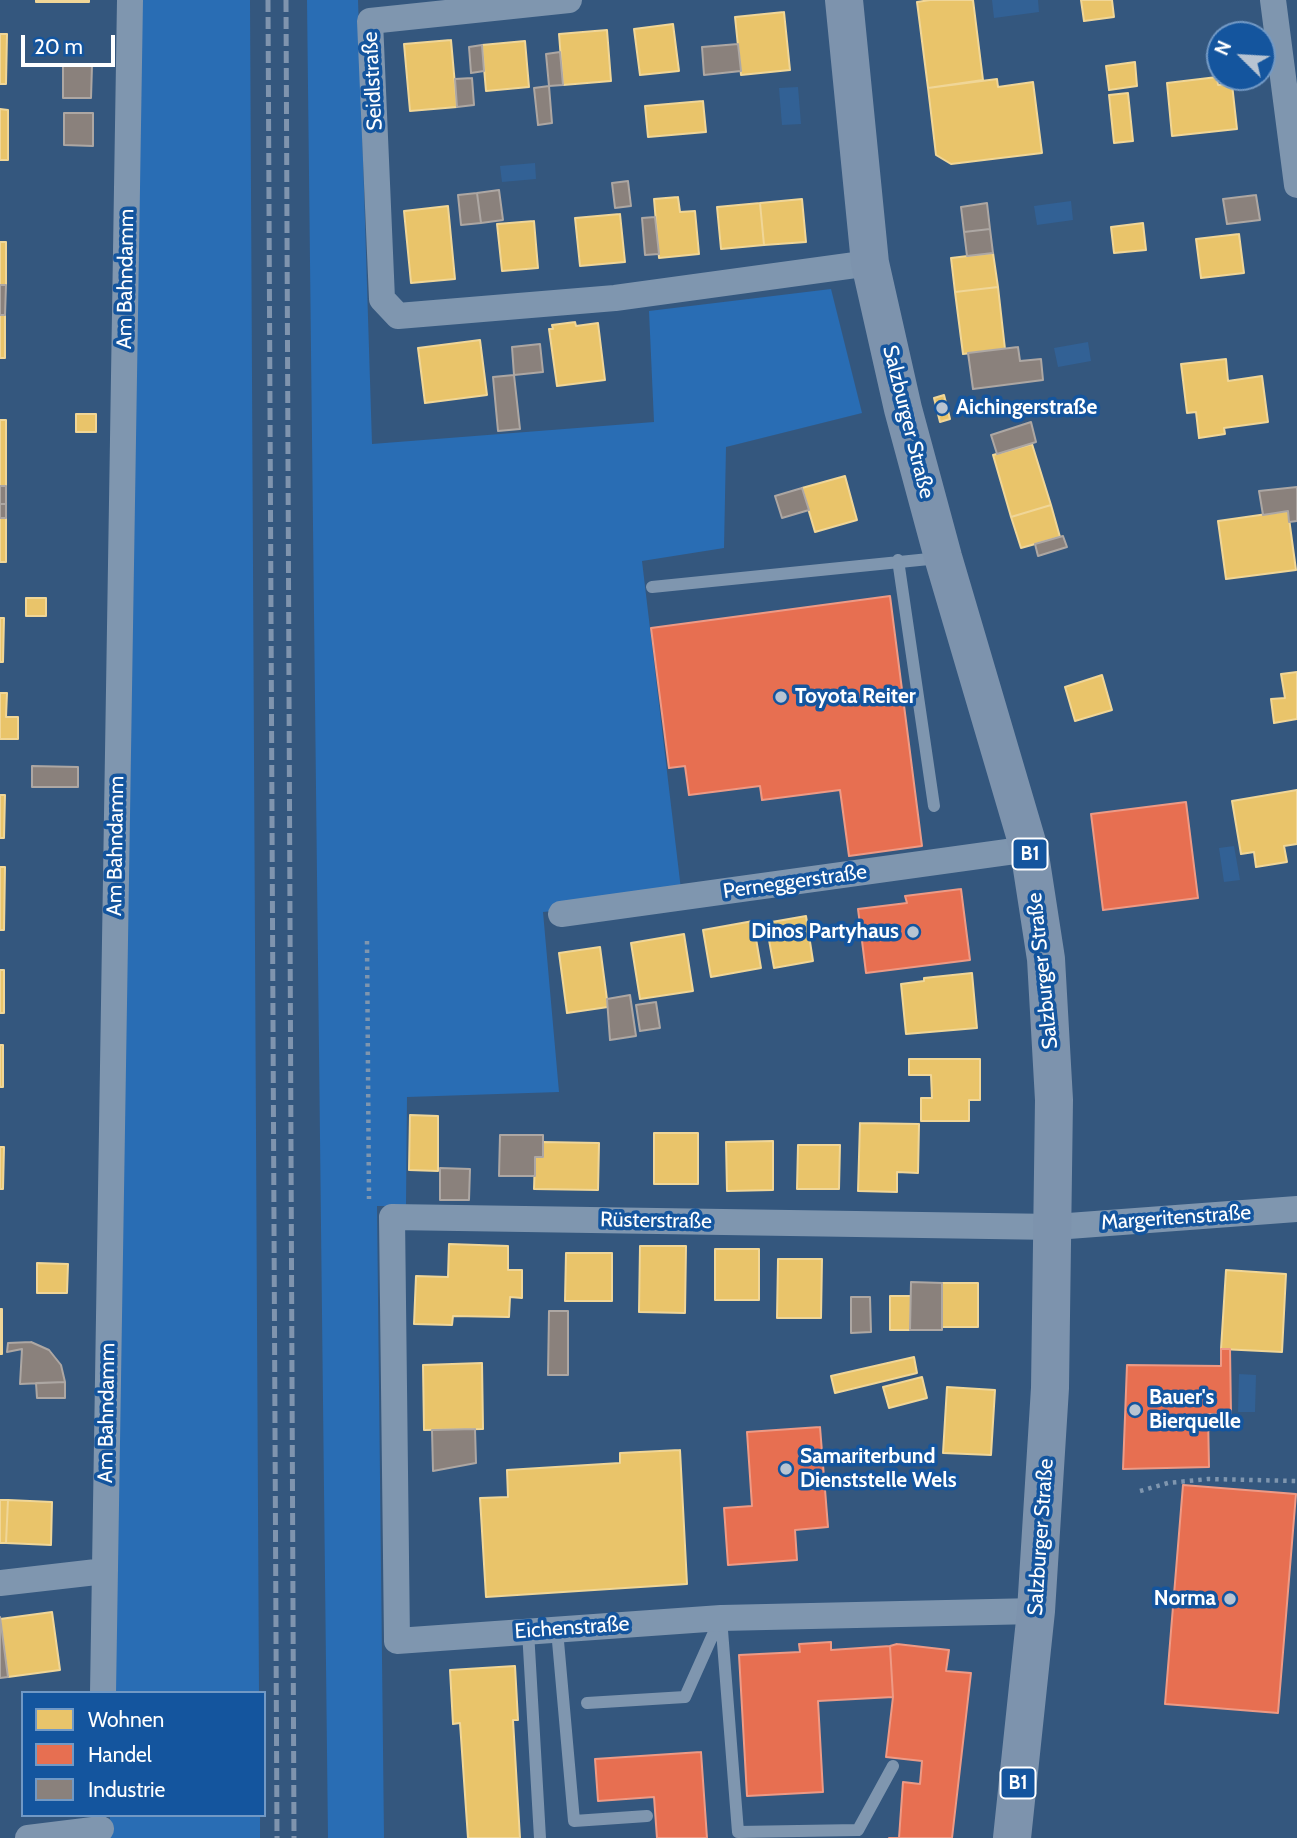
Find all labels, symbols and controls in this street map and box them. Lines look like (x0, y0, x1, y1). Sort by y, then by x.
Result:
scale bar (24, 21, 119, 65)
north arrow (1206, 21, 1276, 91)
street label: Seidlstraße (358, 31, 388, 131)
text: 20 m (34, 34, 83, 59)
text: N (1210, 37, 1236, 59)
street label: Am Bahndamm (112, 209, 140, 349)
street label: Salzburger Straße (877, 343, 939, 501)
place label: Aichingerstraße (956, 395, 1097, 421)
marker: Aichingerstraße (934, 400, 950, 416)
place label: Toyota Reiter (795, 684, 916, 710)
marker: Toyota Reiter (773, 689, 789, 705)
street label: Am Bahndamm (102, 776, 130, 916)
road number: B1 (1012, 838, 1048, 870)
street label: Perneggerstraße (721, 859, 869, 905)
street label: Salzburger Straße (1022, 891, 1064, 1051)
place label: Dinos Partyhaus (751, 919, 899, 945)
marker: Dinos Partyhaus (905, 924, 921, 940)
street label: Margeritenstraße (1100, 1200, 1252, 1236)
street label: Rüsterstraße (600, 1207, 712, 1235)
street label: Am Bahndamm (93, 1343, 121, 1483)
place label: Bauer's Bierquelle (1149, 1385, 1241, 1435)
marker: Bauer's Bierquelle (1127, 1402, 1143, 1418)
place label: Samariterbund Dienststelle Wels (800, 1444, 957, 1494)
street label: Salzburger Straße (1023, 1458, 1059, 1616)
marker: Samariterbund Dienststelle Wels (778, 1461, 794, 1477)
place label: Norma (1154, 1586, 1216, 1612)
marker: Norma (1222, 1591, 1238, 1607)
street label: Eichenstraße (514, 1611, 630, 1645)
legend (21, 1691, 266, 1817)
text: Wohnen (88, 1707, 164, 1732)
text: Handel (88, 1742, 152, 1767)
road number: B1 (1000, 1768, 1036, 1798)
text: Industrie (88, 1777, 165, 1802)

